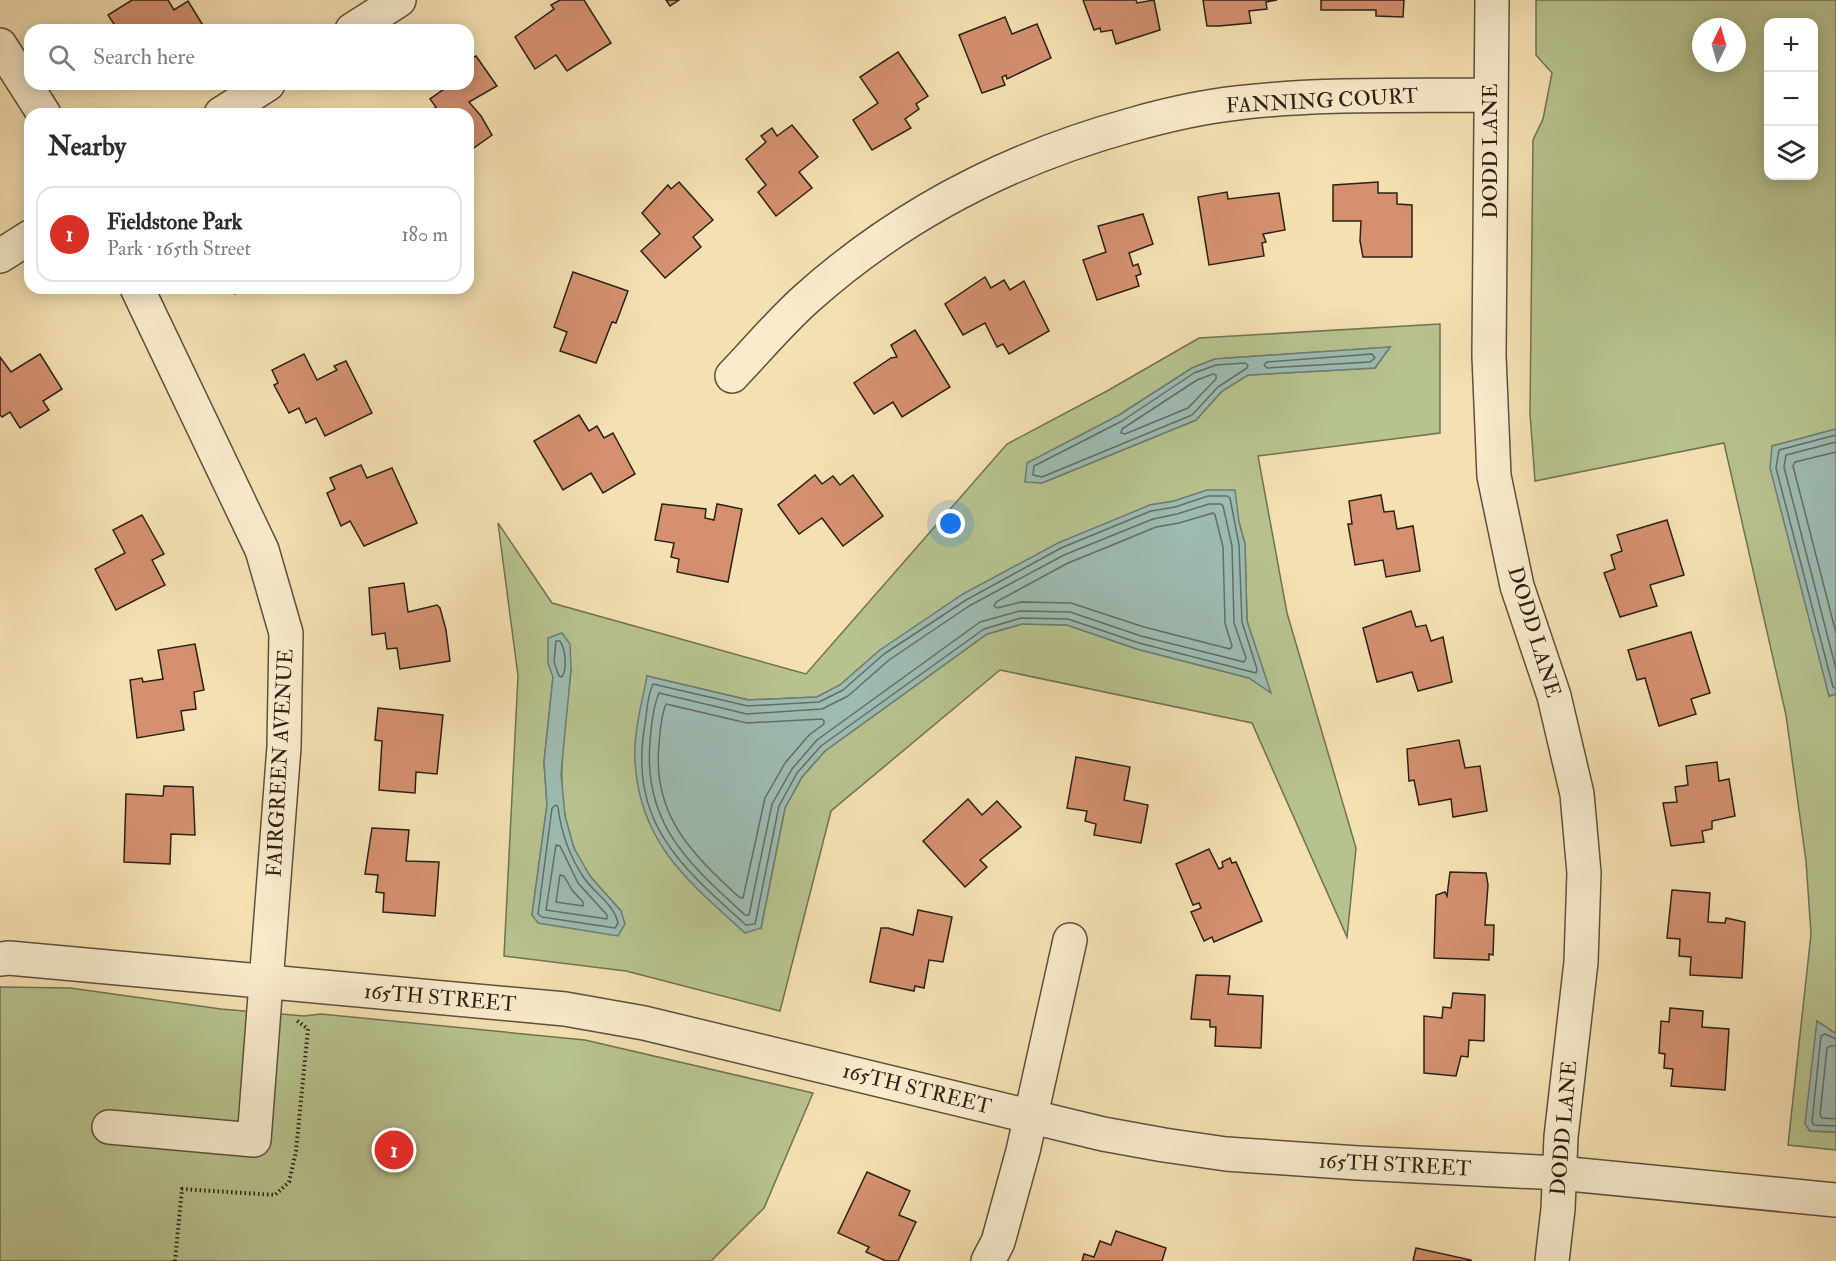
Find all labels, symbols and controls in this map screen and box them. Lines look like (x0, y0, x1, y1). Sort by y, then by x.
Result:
north arrow (1692, 18, 1746, 72)
map controls (1764, 18, 1818, 180)
button: + (1764, 18, 1818, 72)
search box (24, 24, 474, 90)
icon: search (45, 41, 78, 74)
text: Search here (93, 43, 195, 71)
button: − (1764, 72, 1818, 126)
street label: FANNING COURT (1225, 82, 1419, 120)
street label: DODD LANE (1477, 83, 1504, 219)
button: layers (1764, 126, 1818, 180)
text: Nearby (48, 131, 126, 163)
text: Fieldstone Park (107, 208, 242, 236)
text: 1 (66, 222, 73, 247)
text: 180 m (401, 222, 448, 247)
text: Park · 165th Street (107, 236, 251, 261)
your location (936, 509, 965, 538)
street label: DODD LANE (1501, 563, 1567, 701)
street label: FAIRGREEN AVENUE (261, 648, 299, 878)
street label: 165TH STREET (363, 978, 518, 1018)
street label: 165TH STREET (840, 1057, 995, 1121)
street label: DODD LANE (1545, 1059, 1583, 1197)
pin: 1 (374, 1128, 414, 1172)
street label: 165TH STREET (1318, 1148, 1472, 1182)

